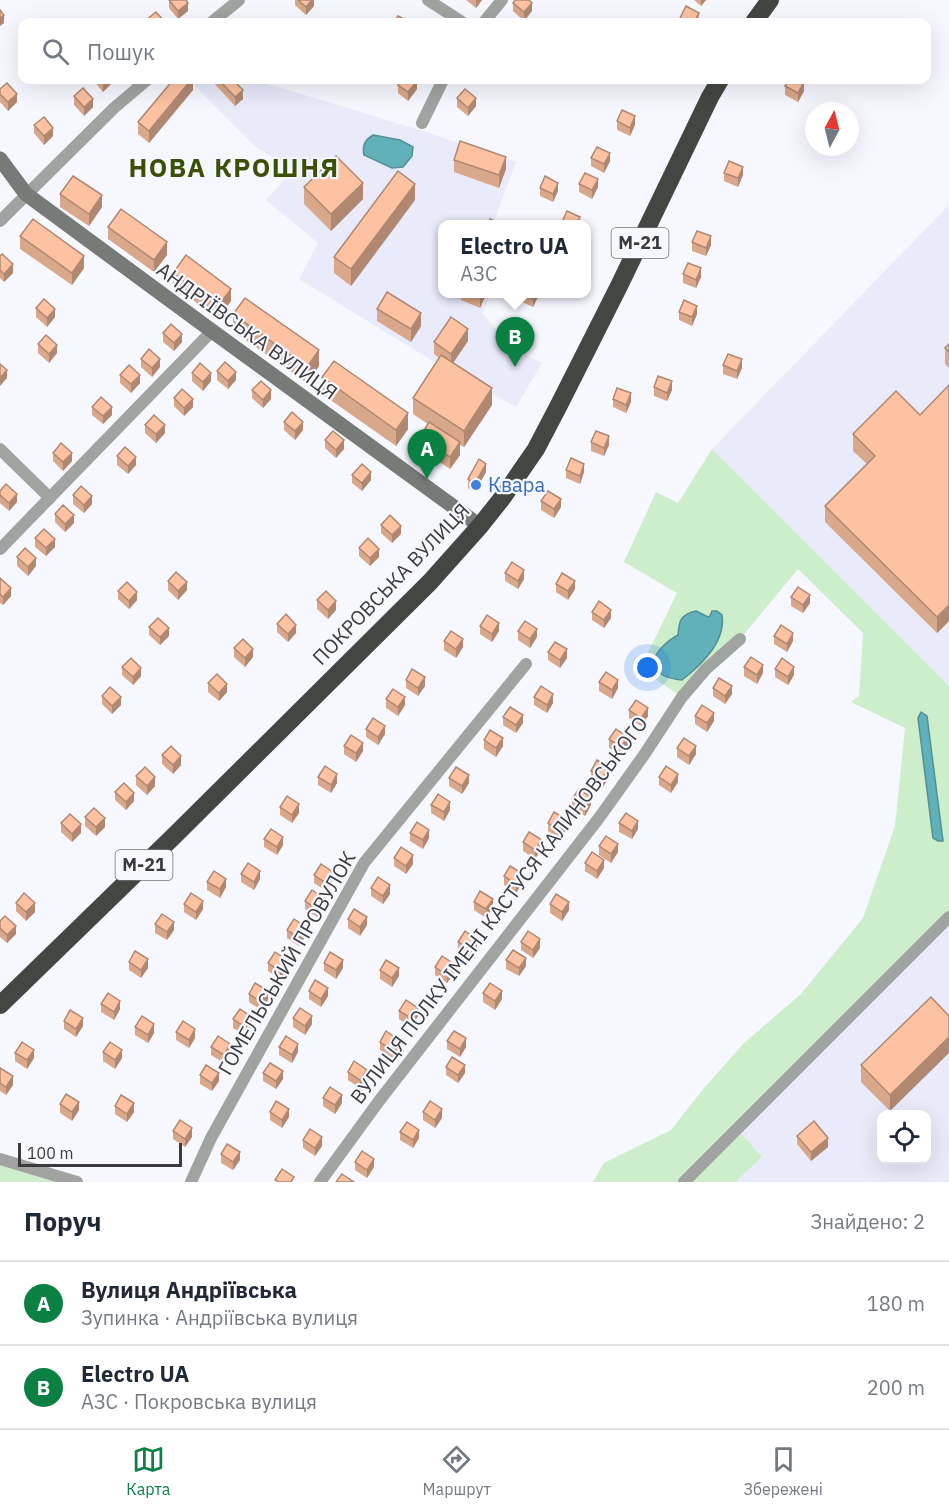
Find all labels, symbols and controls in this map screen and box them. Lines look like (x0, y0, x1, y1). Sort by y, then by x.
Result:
search box (18, 18, 931, 84)
icon: search (39, 35, 72, 68)
text: Пошук (87, 37, 155, 66)
north arrow (805, 102, 859, 156)
district label: НОВА КРОШНЯ (128, 150, 340, 184)
popup (438, 220, 591, 298)
road number: М-21 (612, 228, 668, 258)
text: Electro UA (460, 231, 569, 260)
street label: АНДРІЇВСЬКА ВУЛИЦЯ (151, 256, 343, 405)
text: АЗС (460, 260, 497, 287)
pin: B (496, 318, 534, 367)
pin: A (408, 430, 446, 479)
place label: Квара (488, 471, 545, 498)
marker: Квара (469, 478, 483, 492)
street label: ПОКРОВСЬКА ВУЛИЦЯ (306, 497, 475, 670)
your location (633, 653, 662, 682)
street label: ВУЛИЦЯ ПОЛКУ ІМЕНІ КАСТУСЯ КАЛИНОВСЬКОГО (344, 710, 654, 1109)
street label: ГОМЕЛЬСЬКИЙ ПРОВУЛОК (211, 846, 362, 1079)
road number: М-21 (116, 850, 172, 880)
map controls (877, 1110, 931, 1164)
button: locate (877, 1110, 931, 1164)
scale bar (18, 1140, 182, 1168)
text: 100 m (27, 1143, 74, 1163)
text: Поруч (24, 1204, 102, 1238)
text: Знайдено: 2 (811, 1208, 925, 1235)
text: Вулиця Андріївська (81, 1275, 297, 1304)
text: A (37, 1290, 50, 1317)
text: 180 m (867, 1290, 925, 1317)
text: Зупинка · Андріївська вулиця (81, 1304, 358, 1331)
text: Electro UA (81, 1359, 189, 1388)
text: B (37, 1374, 50, 1401)
text: 200 m (867, 1374, 925, 1401)
text: АЗС · Покровська вулиця (81, 1388, 317, 1415)
tab: Карта (126, 1443, 170, 1499)
tab: Маршрут (423, 1443, 491, 1499)
tab: Збережені (743, 1443, 823, 1499)

